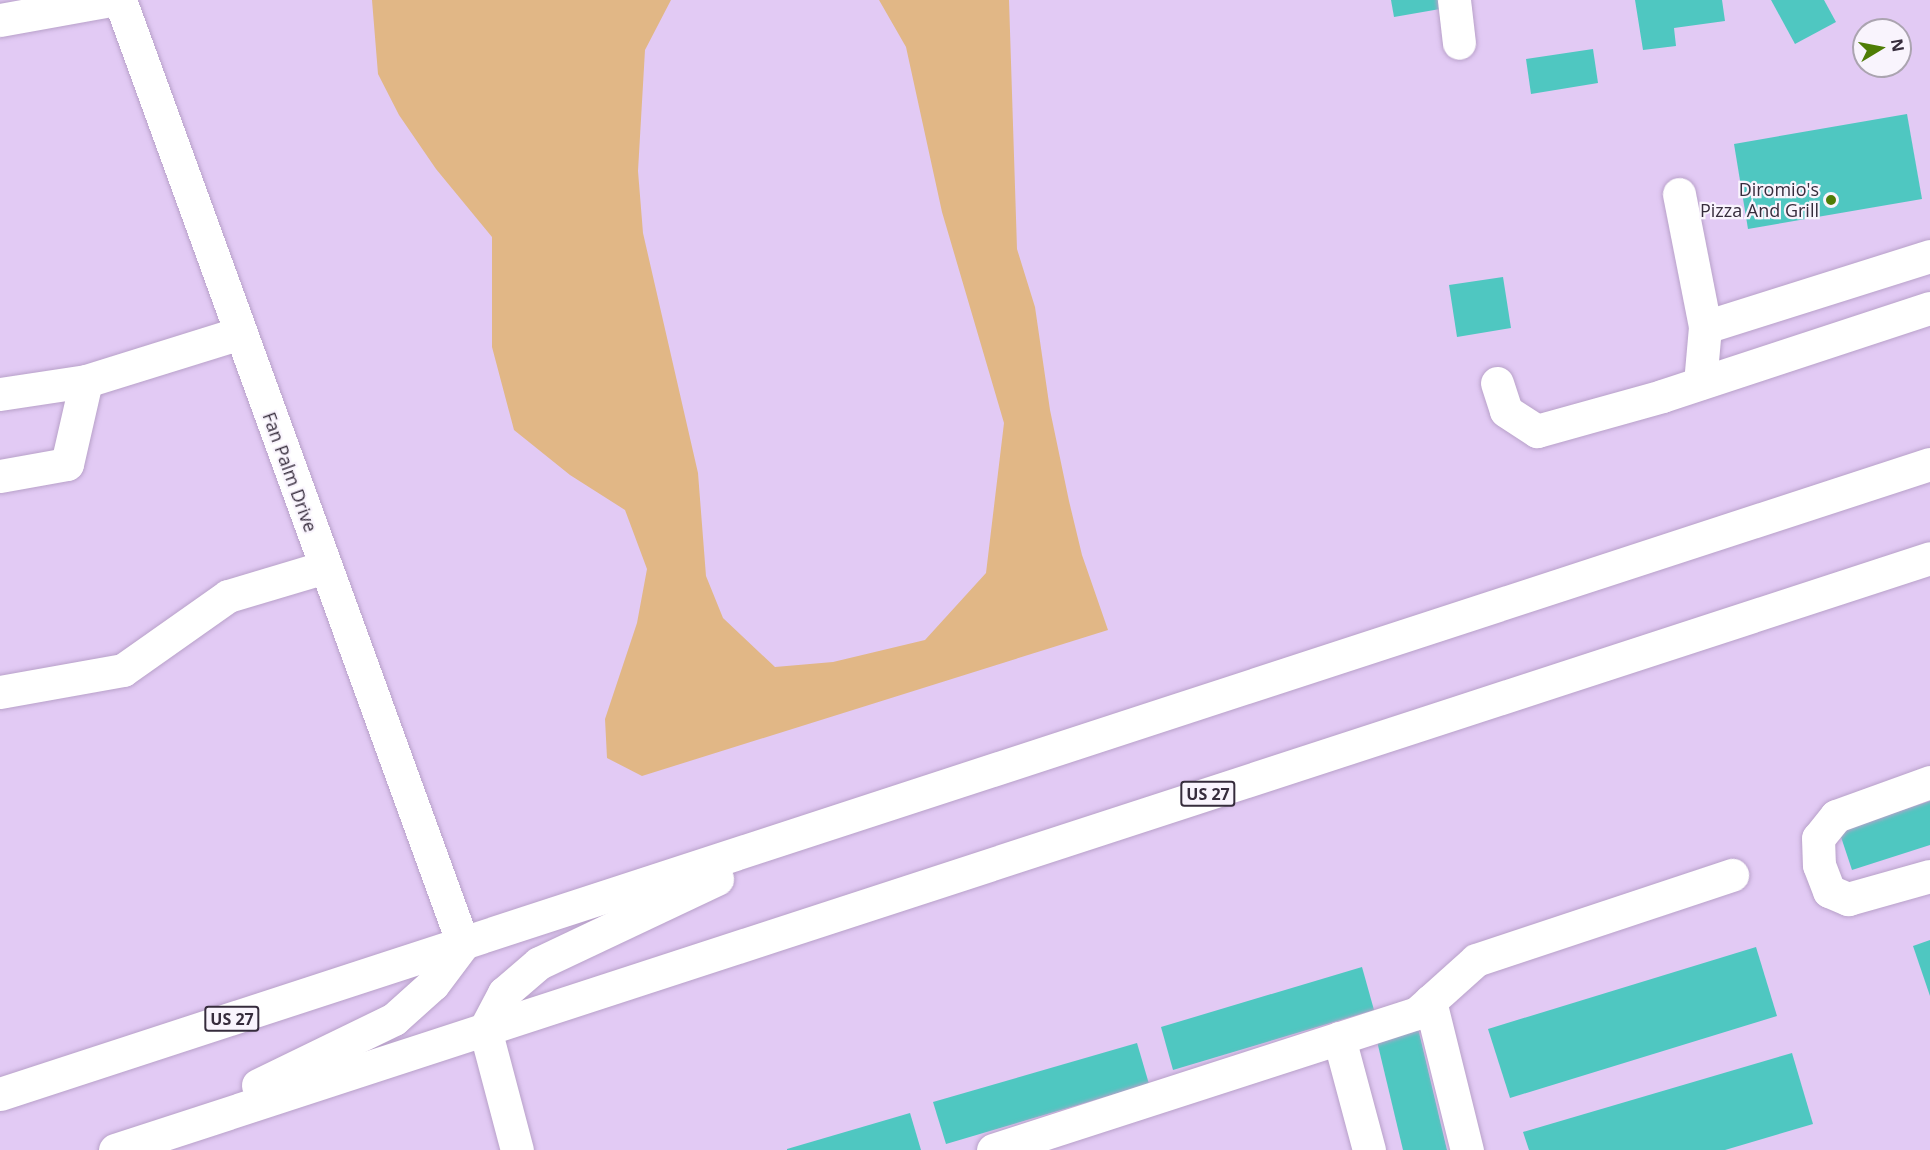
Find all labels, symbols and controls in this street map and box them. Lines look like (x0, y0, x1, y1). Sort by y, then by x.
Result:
north arrow (1852, 18, 1912, 78)
text: N (1886, 37, 1910, 54)
place label: Diromio's Pizza And Grill (1700, 179, 1819, 222)
marker: Diromio's Pizza And Grill (1824, 193, 1838, 207)
street label: Fan Palm Drive (258, 409, 322, 535)
road number: US 27 (1180, 781, 1236, 807)
road number: US 27 (204, 1006, 260, 1032)

